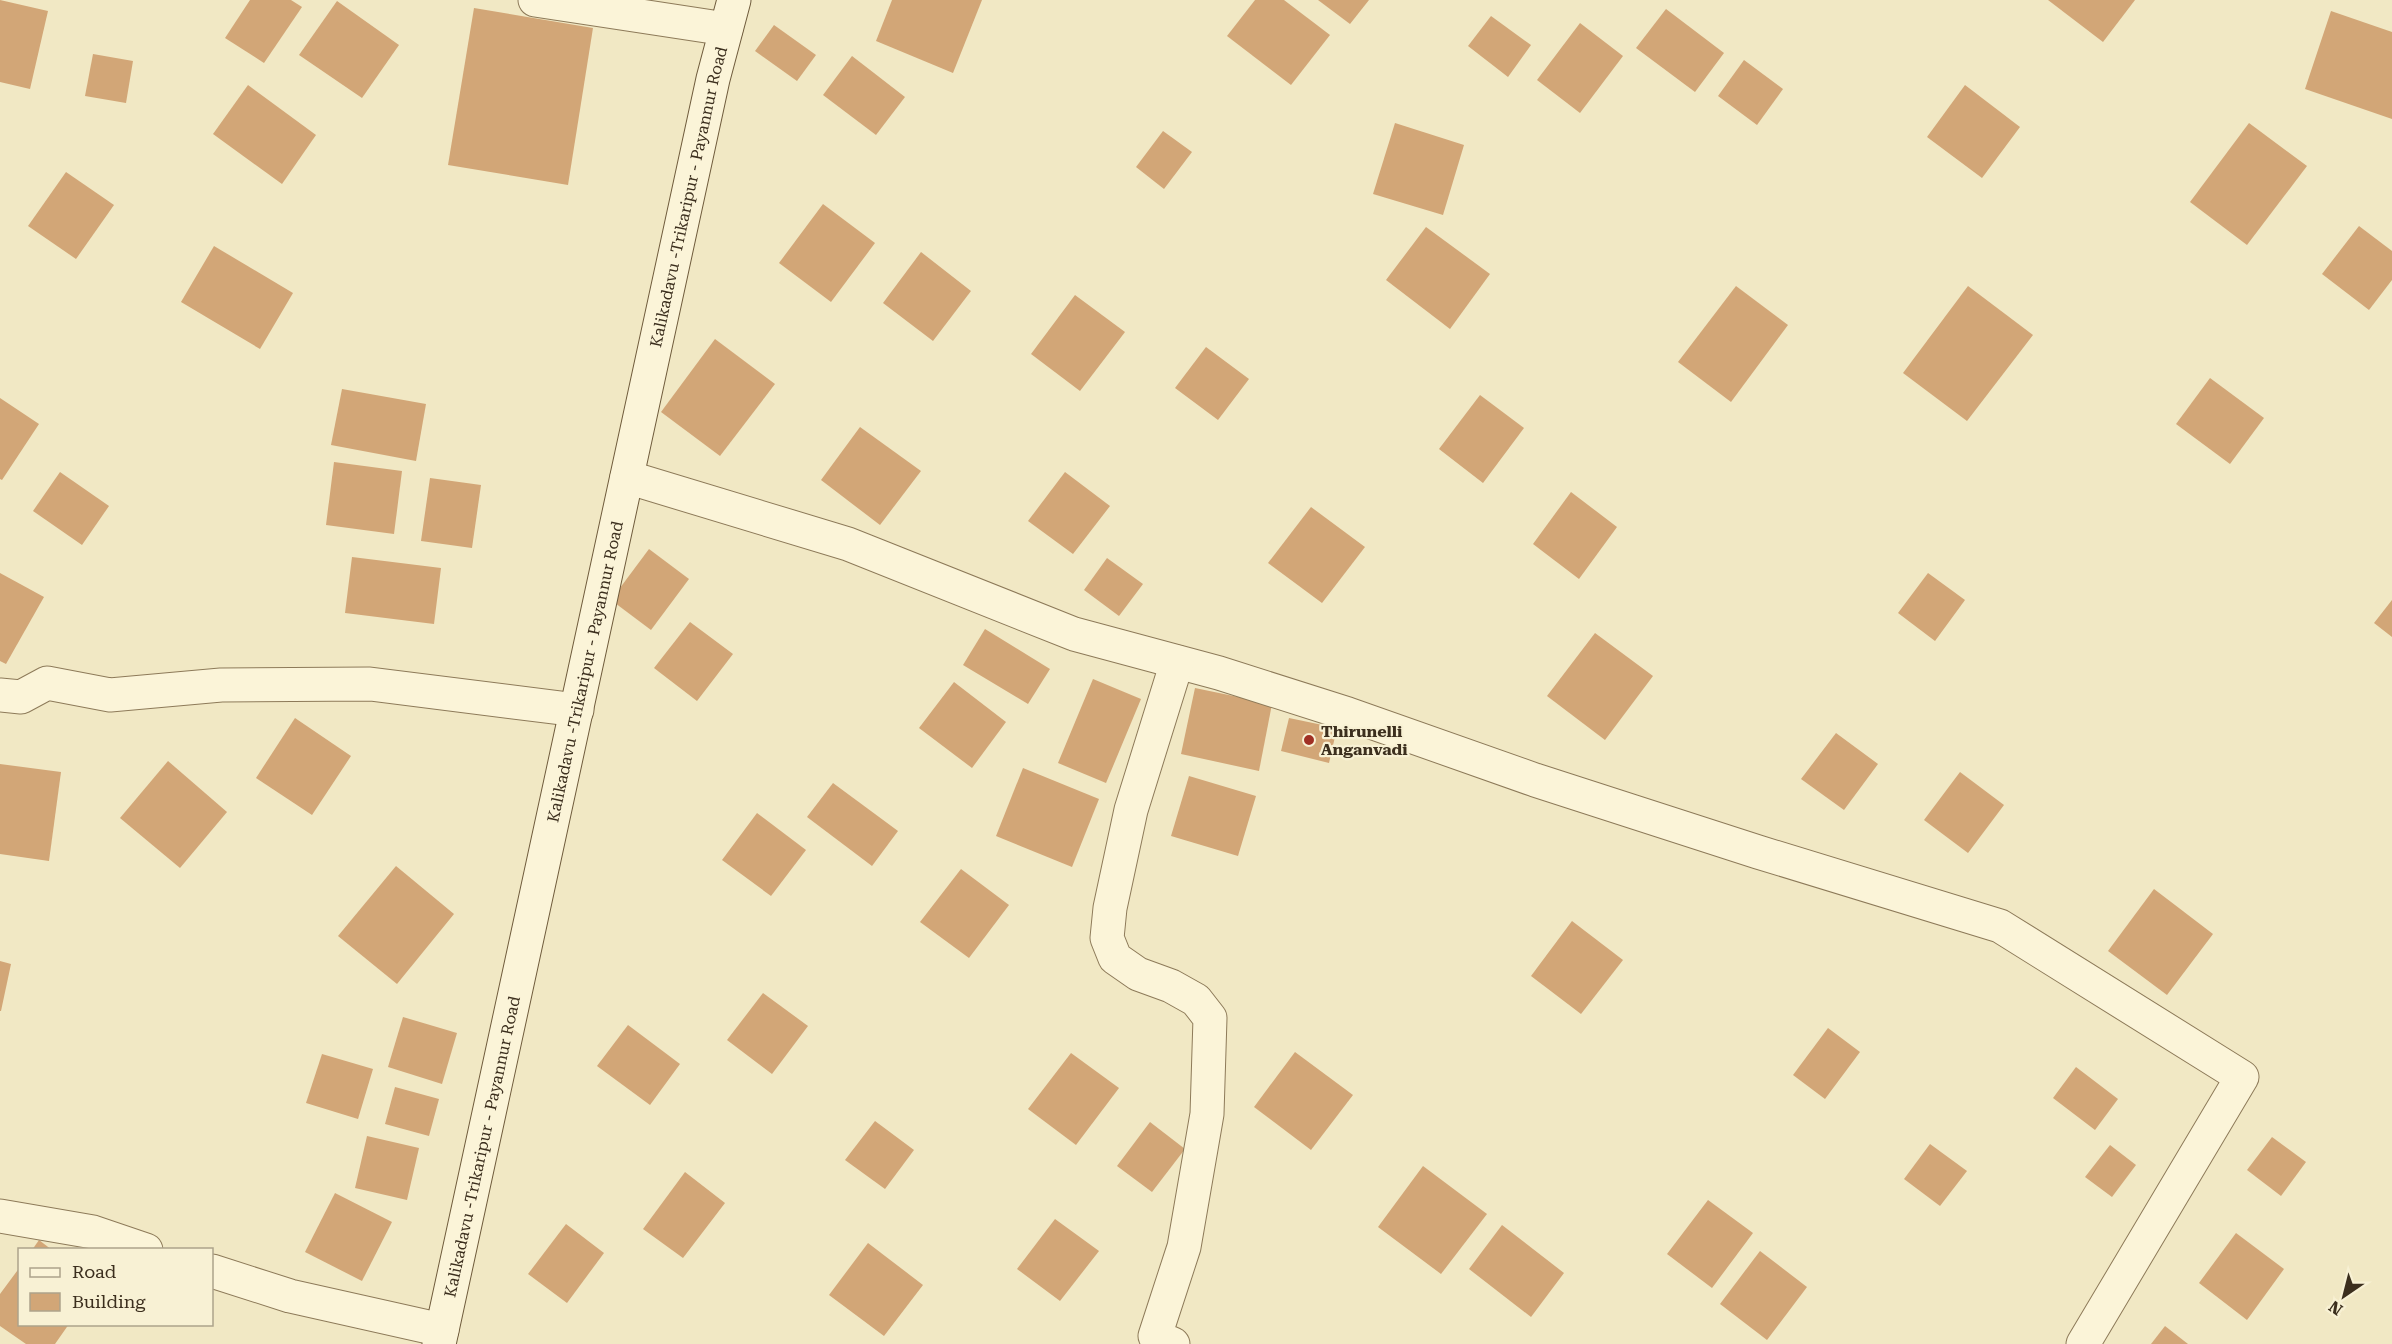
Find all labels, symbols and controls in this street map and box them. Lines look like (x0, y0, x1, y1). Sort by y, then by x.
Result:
street label: Kalikadavu -Trikaripur - Payannur Road (646, 44, 731, 349)
street label: Kalikadavu -Trikaripur - Payannur Road (543, 519, 626, 824)
place label: Thirunelli Anganvadi (1321, 722, 1408, 759)
marker: Thirunelli Anganvadi (1302, 733, 1316, 747)
street label: Kalikadavu -Trikaripur - Payannur Road (440, 994, 524, 1299)
legend (18, 1248, 213, 1326)
text: Road (72, 1261, 117, 1282)
north arrow (2314, 1266, 2374, 1326)
text: Building (72, 1291, 146, 1312)
text: N (2325, 1297, 2346, 1319)

